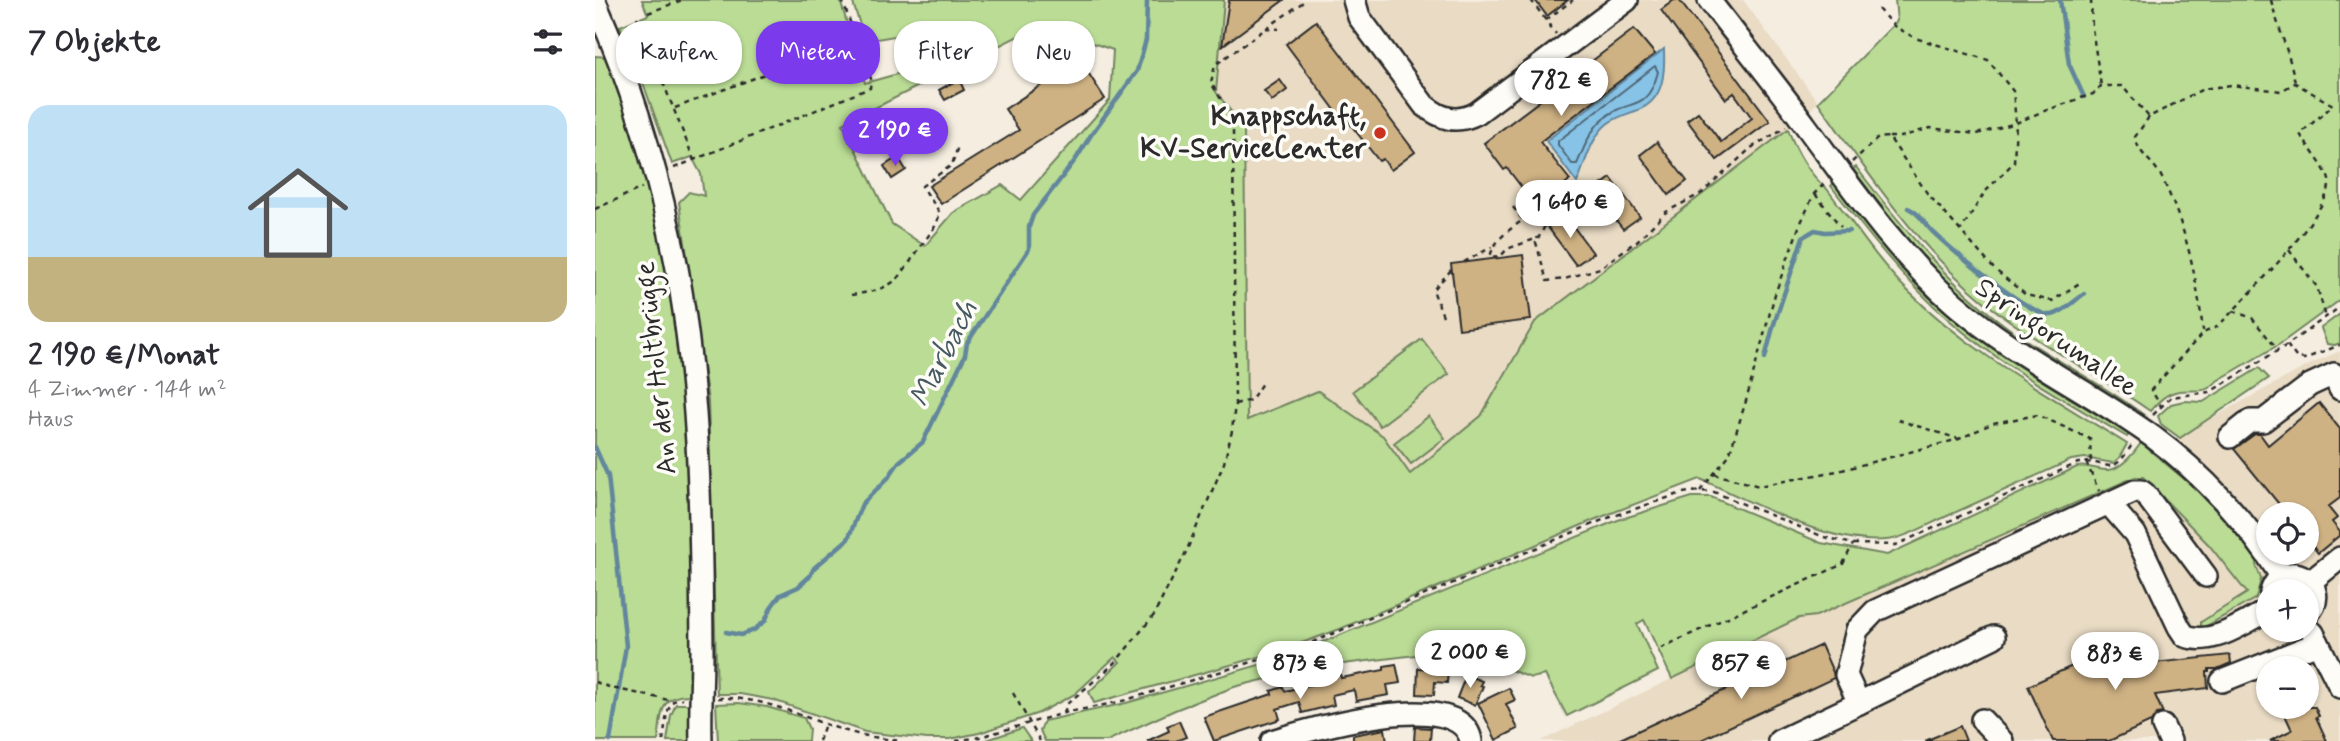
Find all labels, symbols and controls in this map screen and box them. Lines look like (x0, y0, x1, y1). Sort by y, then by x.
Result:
chip: Kaufen (616, 21, 742, 84)
chip: Mieten (756, 21, 880, 84)
chip: Filter (894, 21, 998, 84)
chip: Neu (1012, 21, 1095, 84)
text: 7 Objekte (28, 23, 161, 62)
icon: filters (529, 23, 567, 61)
pin: 782 € (1512, 58, 1610, 118)
text: 782 € (1530, 66, 1592, 96)
place label: Knappschaft, KV-ServiceCenter (1140, 99, 1367, 168)
pin: 2 190 € (830, 108, 960, 168)
text: 2 190 € (858, 116, 932, 146)
marker: Knappschaft, KV-ServiceCenter (1372, 125, 1388, 141)
icon: home (235, 150, 361, 276)
pin: 1 640 € (1505, 180, 1635, 240)
text: 1 640 € (1532, 188, 1608, 218)
street label: An der Holtbrügge (627, 259, 690, 476)
street label: Springorumallee (1966, 270, 2145, 409)
water label: Marbach (901, 294, 987, 414)
text: 2 190 €/Monat (28, 336, 220, 375)
text: 4 Zimmer · 144 m² (28, 375, 227, 405)
text: Haus (28, 405, 74, 435)
map controls (2256, 502, 2319, 719)
button: locate (2256, 502, 2319, 565)
button: + (2256, 579, 2319, 642)
pin: 2 000 € (1405, 630, 1535, 690)
pin: 883 € (2066, 632, 2164, 692)
text: 2 000 € (1431, 638, 1509, 668)
text: 883 € (2087, 640, 2143, 670)
pin: 873 € (1251, 642, 1349, 701)
pin: 857 € (1692, 642, 1790, 701)
text: 873 € (1272, 649, 1328, 679)
text: 857 € (1711, 649, 1771, 679)
button: − (2256, 656, 2319, 719)

